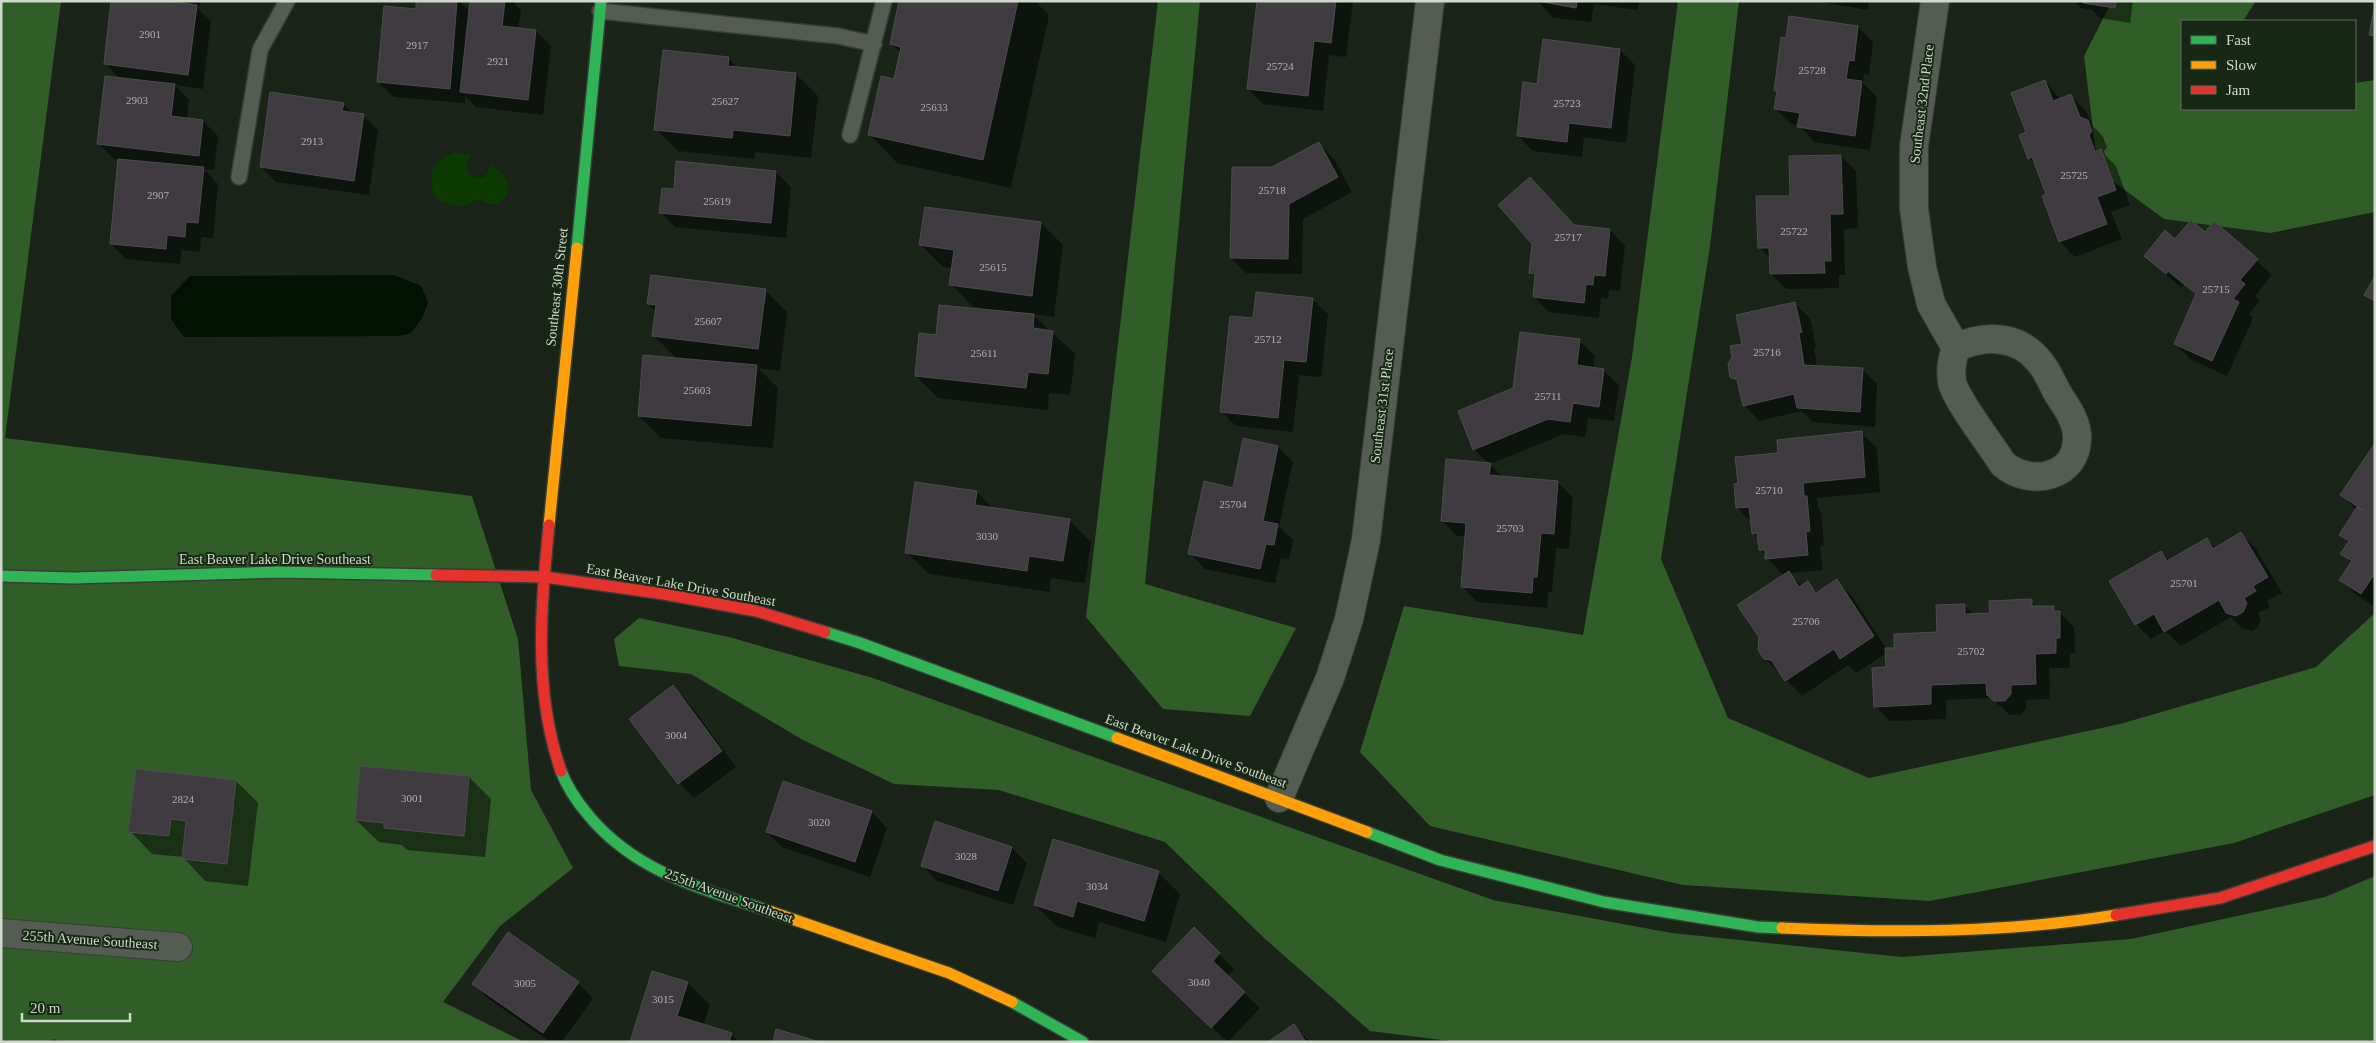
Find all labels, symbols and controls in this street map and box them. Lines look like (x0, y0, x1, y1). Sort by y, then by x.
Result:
legend (2181, 20, 2356, 110)
house number: 2901 (139, 28, 161, 40)
text: Fast (2226, 32, 2252, 48)
house number: 2917 (406, 39, 429, 51)
street label: Southeast 32nd Place (1907, 44, 1937, 164)
house number: 2921 (487, 55, 509, 67)
text: Slow (2226, 57, 2257, 73)
house number: 25724 (1266, 60, 1294, 72)
house number: 25728 (1798, 64, 1826, 76)
text: Jam (2226, 82, 2250, 98)
house number: 2903 (126, 94, 149, 106)
house number: 25627 (711, 95, 739, 107)
house number: 25723 (1553, 97, 1581, 109)
house number: 25633 (920, 101, 948, 113)
house number: 2913 (301, 135, 324, 147)
house number: 25725 (2060, 169, 2088, 181)
house number: 25718 (1258, 184, 1286, 196)
house number: 2907 (147, 189, 170, 201)
house number: 25619 (703, 195, 731, 207)
house number: 25722 (1780, 225, 1808, 237)
street label: Southeast 30th Street (543, 227, 571, 347)
house number: 25717 (1554, 231, 1582, 243)
house number: 25615 (979, 261, 1007, 273)
house number: 25715 (2202, 283, 2230, 295)
house number: 25607 (694, 315, 722, 327)
house number: 25712 (1254, 333, 1282, 345)
house number: 25716 (1753, 346, 1781, 358)
house number: 25611 (970, 347, 998, 359)
street label: Southeast 31st Place (1368, 348, 1396, 464)
house number: 25603 (683, 384, 711, 396)
house number: 25711 (1534, 390, 1562, 402)
house number: 25710 (1755, 484, 1783, 496)
house number: 25704 (1219, 498, 1247, 510)
house number: 25703 (1496, 522, 1524, 534)
house number: 3030 (976, 530, 999, 542)
street label: East Beaver Lake Drive Southeast (179, 552, 371, 567)
street label: East Beaver Lake Drive Southeast (585, 561, 777, 609)
house number: 25701 (2170, 577, 2198, 589)
house number: 25706 (1792, 615, 1820, 627)
house number: 25702 (1957, 645, 1985, 657)
street label: East Beaver Lake Drive Southeast (1103, 711, 1289, 791)
house number: 3004 (665, 729, 688, 741)
house number: 3001 (401, 792, 423, 804)
house number: 2824 (172, 793, 195, 805)
house number: 3020 (808, 816, 831, 828)
house number: 3028 (955, 850, 978, 862)
street label: 255th Avenue Southeast (663, 866, 795, 926)
house number: 3034 (1086, 880, 1109, 892)
street label: 255th Avenue Southeast (22, 928, 158, 952)
house number: 3040 (1188, 976, 1211, 988)
house number: 3005 (514, 977, 537, 989)
scale bar (22, 990, 130, 1022)
house number: 3015 (652, 993, 675, 1005)
text: 20 m (30, 1000, 61, 1016)

